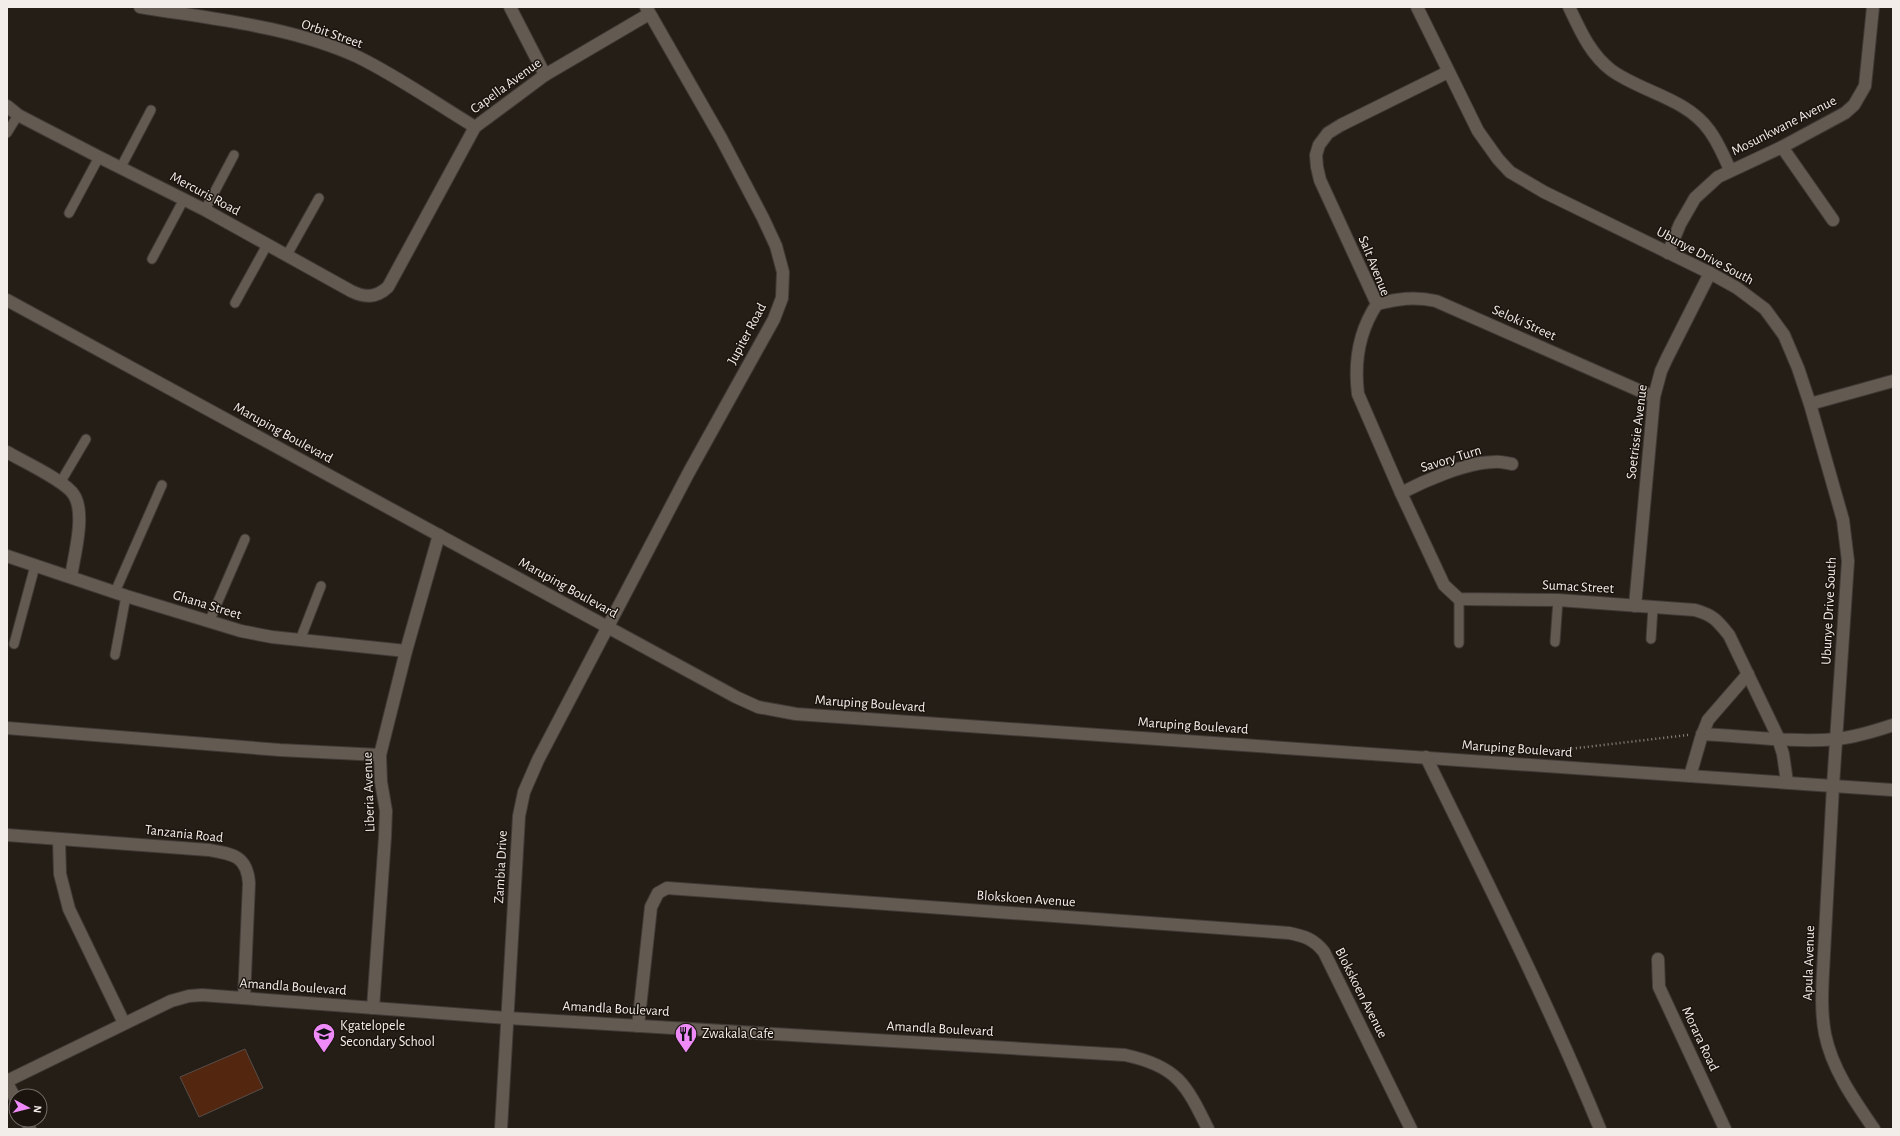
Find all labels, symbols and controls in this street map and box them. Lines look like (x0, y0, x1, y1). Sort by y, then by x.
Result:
street label: Orbit Street (300, 17, 365, 51)
street label: Capella Avenue (468, 56, 544, 116)
street label: Mosunkwane Avenue (1729, 93, 1839, 159)
street label: Mercuris Road (168, 170, 242, 218)
street label: Ubunye Drive South (1654, 224, 1756, 288)
street label: Salt Avenue (1356, 234, 1392, 298)
street label: Jupiter Road (725, 301, 769, 367)
street label: Seloki Street (1490, 303, 1558, 343)
street label: Soetrissie Avenue (1624, 384, 1650, 480)
street label: Maruping Boulevard (231, 400, 335, 466)
street label: Savory Turn (1419, 443, 1483, 475)
street label: Maruping Boulevard (516, 555, 620, 621)
street label: Ubunye Drive South (1819, 557, 1839, 665)
street label: Sumac Street (1542, 578, 1615, 596)
street label: Ghana Street (171, 588, 243, 622)
street label: Maruping Boulevard (814, 693, 926, 715)
street label: Maruping Boulevard (1137, 715, 1249, 737)
street label: Maruping Boulevard (1461, 738, 1573, 760)
street label: Liberia Avenue (361, 752, 377, 832)
street label: Tanzania Road (144, 823, 224, 845)
street label: Zambia Drive (492, 830, 510, 904)
street label: Blokskoen Avenue (976, 889, 1076, 909)
street label: Apula Avenue (1801, 925, 1817, 1001)
street label: Blokskoen Avenue (1332, 946, 1390, 1040)
street label: Amandla Boulevard (239, 976, 347, 998)
street label: Amandla Boulevard (562, 999, 670, 1019)
street label: Morara Road (1679, 1005, 1721, 1073)
place label: Kgatelopele Secondary School (340, 1019, 435, 1049)
street label: Amandla Boulevard (886, 1019, 994, 1039)
school or university icon: Kgatelopele Secondary School (311, 1021, 337, 1054)
restaurant icon: Zwakala Cafe (673, 1021, 699, 1054)
place label: Zwakala Cafe (702, 1027, 774, 1041)
north arrow (8, 1088, 48, 1128)
text: N (32, 1105, 43, 1114)

